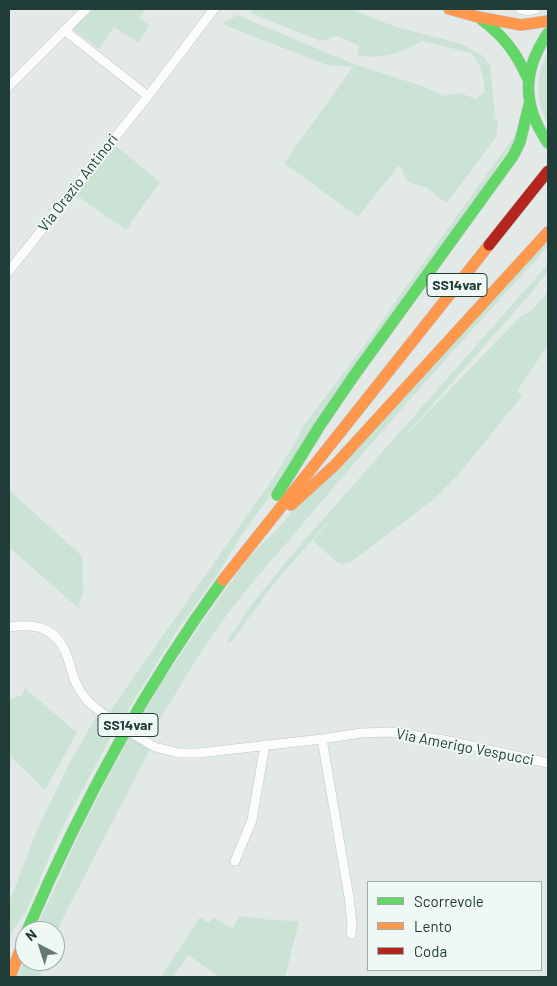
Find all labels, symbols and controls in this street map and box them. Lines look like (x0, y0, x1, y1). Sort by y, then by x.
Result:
street label: Via Orazio Antinori (34, 130, 122, 236)
road number: SS14var (427, 274, 487, 296)
road number: SS14var (98, 714, 158, 736)
street label: Via Amerigo Vespucci (395, 725, 535, 769)
legend (367, 881, 542, 971)
text: Scorrevole (414, 892, 484, 910)
text: Lento (414, 917, 452, 935)
north arrow (15, 921, 65, 971)
text: N (22, 925, 40, 944)
text: Coda (414, 942, 447, 960)

